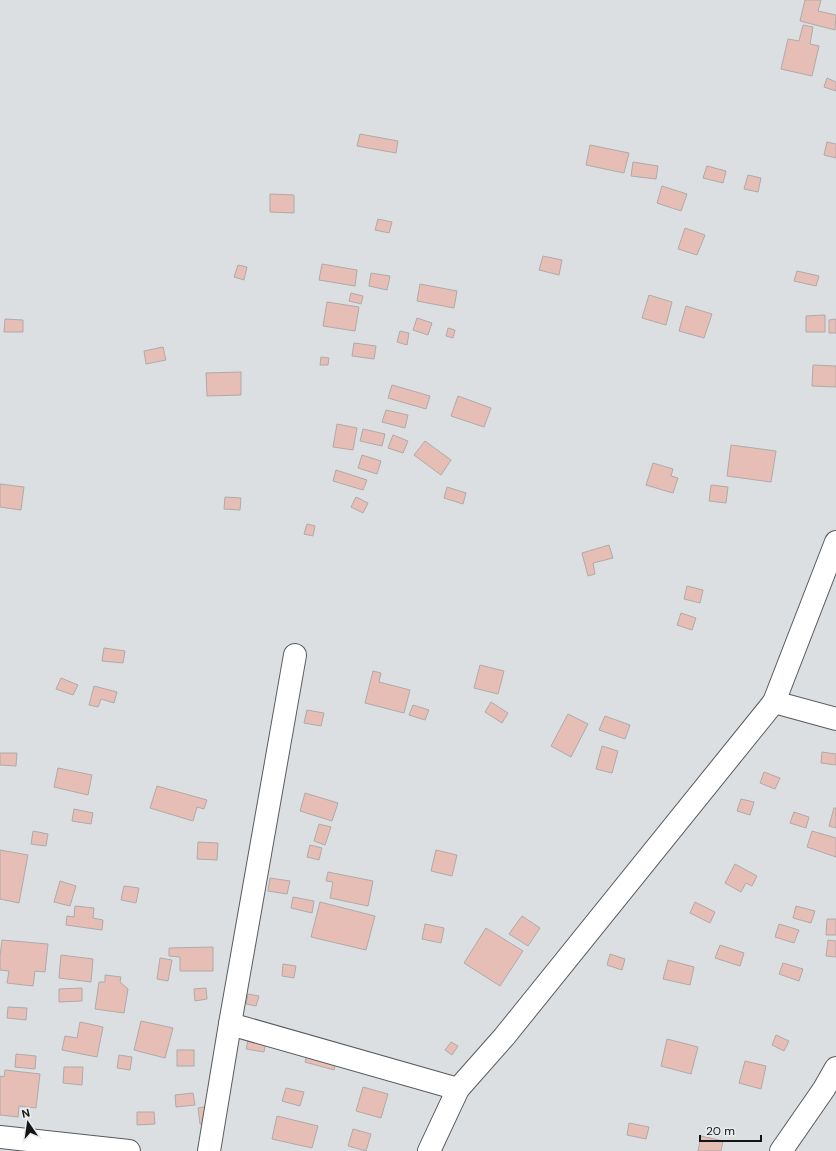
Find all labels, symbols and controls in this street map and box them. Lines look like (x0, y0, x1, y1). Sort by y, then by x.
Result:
north arrow (8, 1103, 48, 1143)
text: N (20, 1106, 31, 1121)
scale bar (700, 1117, 761, 1143)
text: 20 m (706, 1123, 735, 1139)

